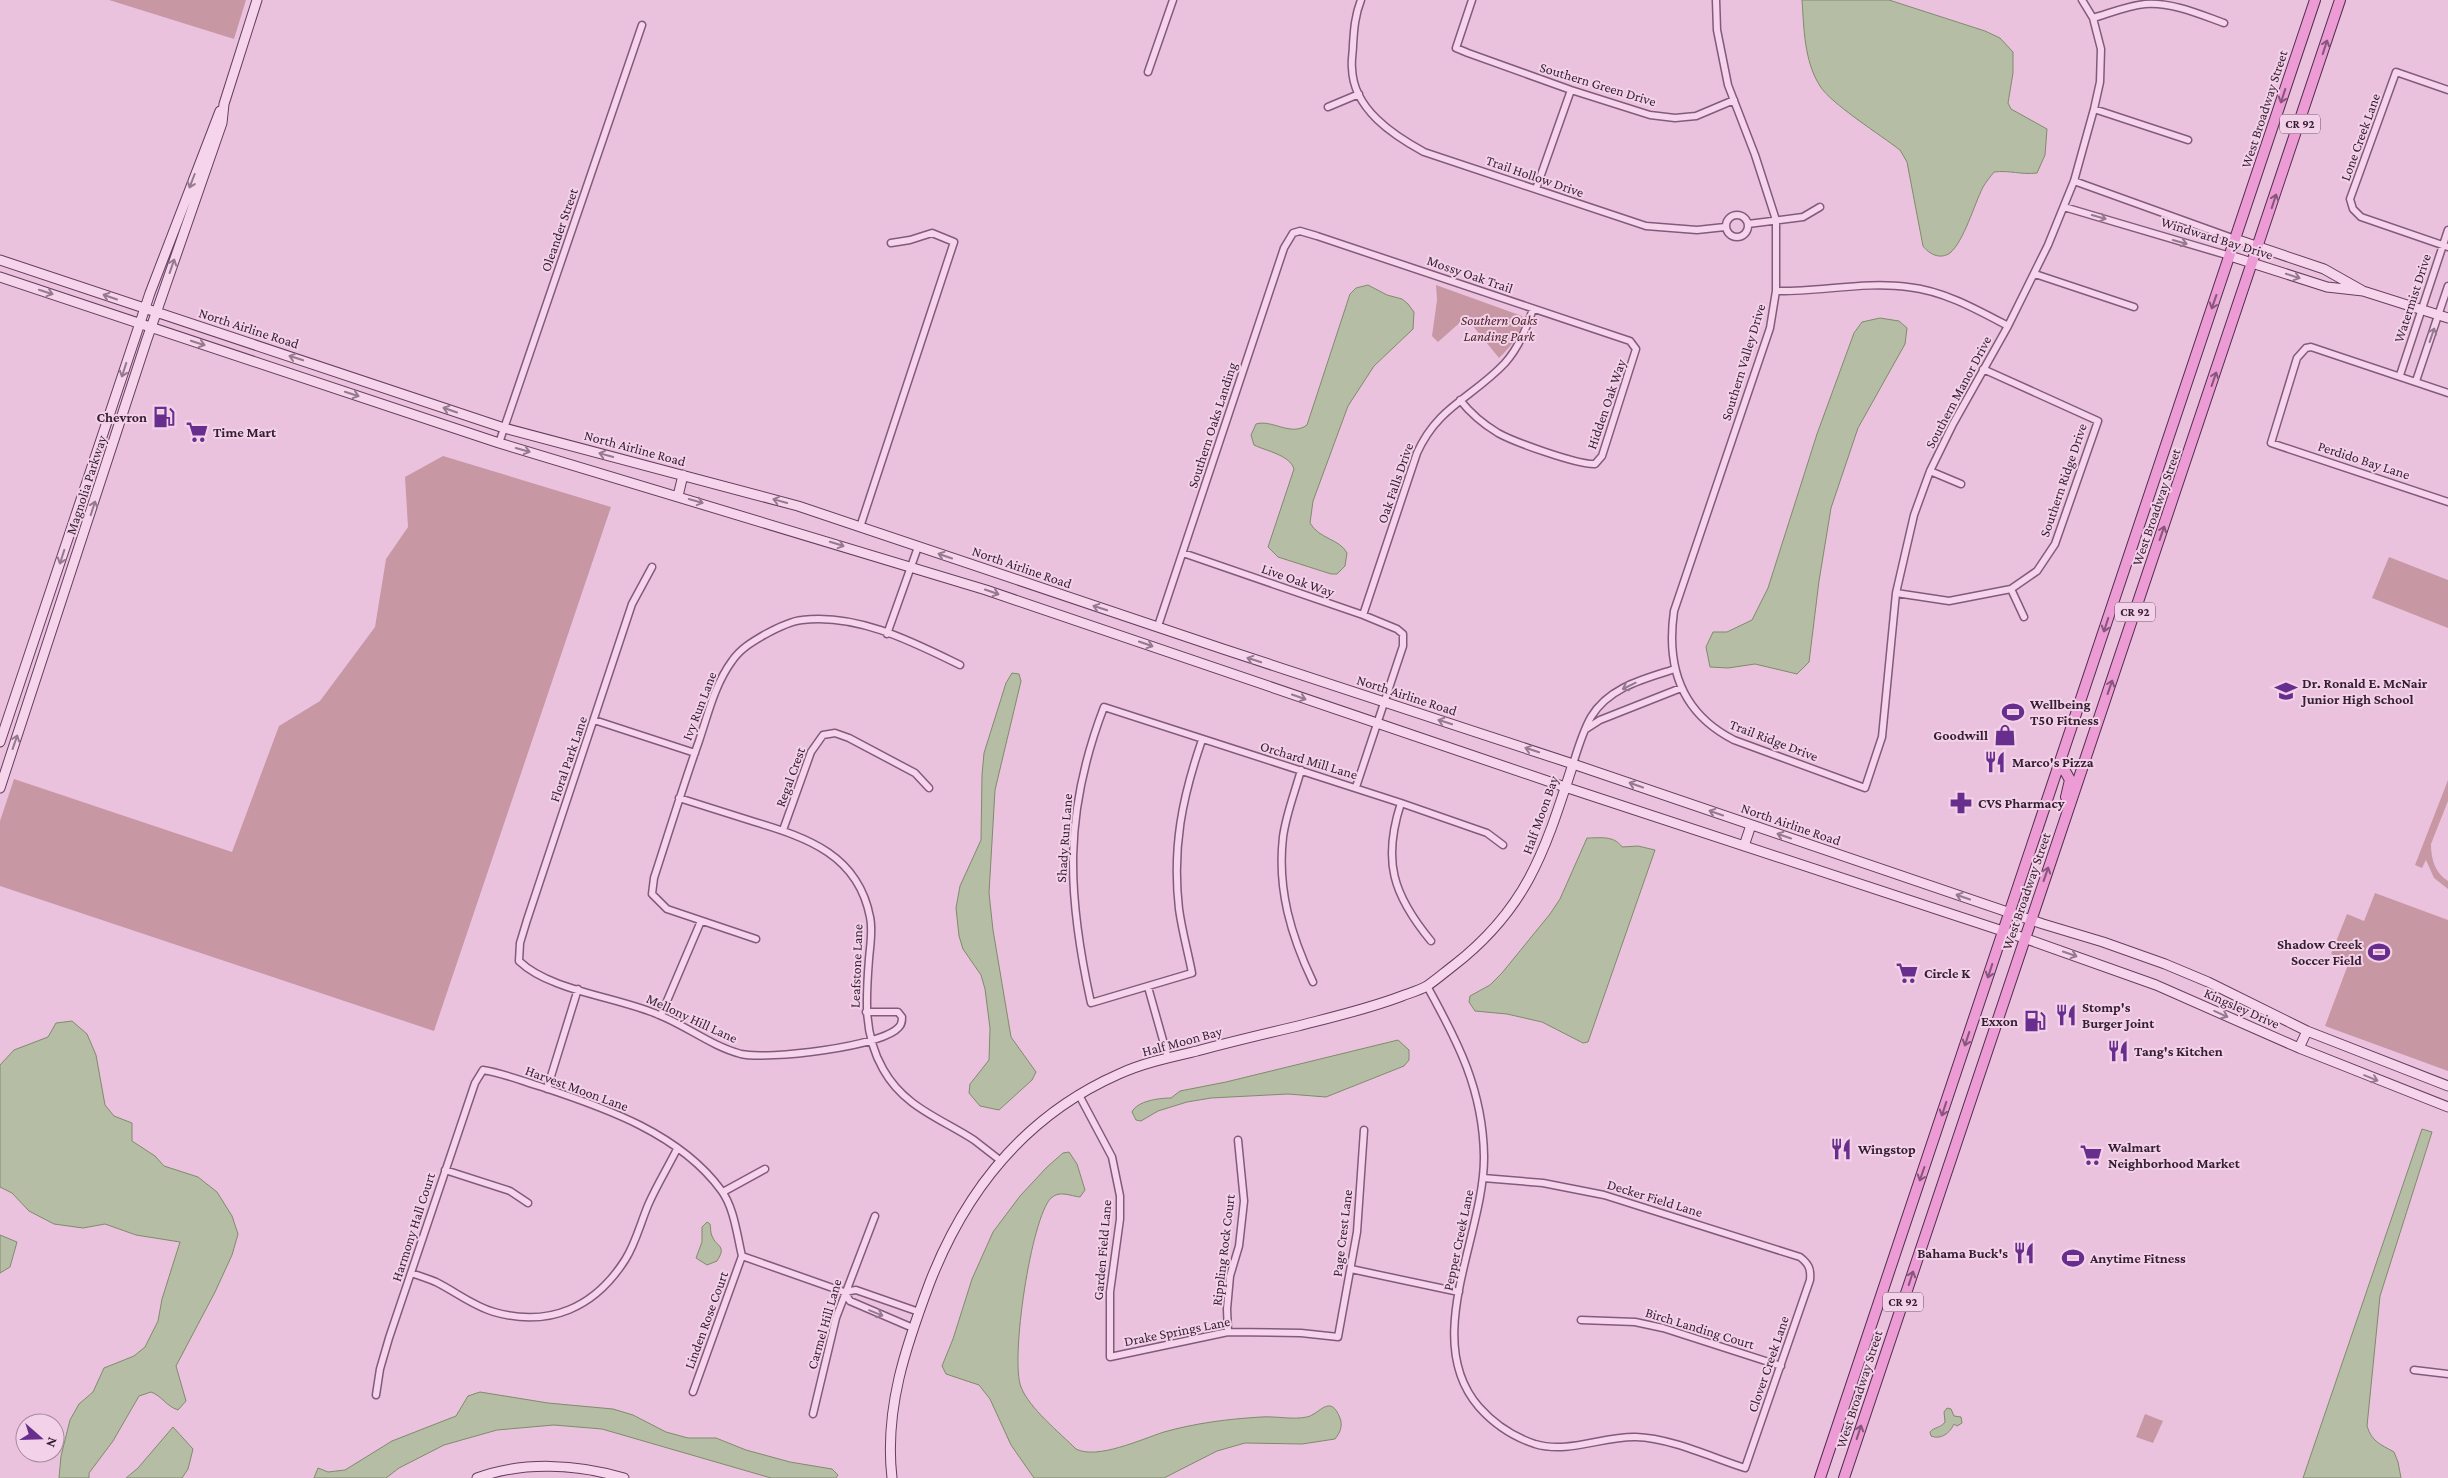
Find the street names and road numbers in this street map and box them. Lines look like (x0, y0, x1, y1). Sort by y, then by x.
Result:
street label: West Broadway Street (2237, 48, 2291, 170)
street label: Southern Green Drive (1538, 59, 1658, 109)
street label: Lone Creek Lane (2337, 91, 2383, 183)
road number: CR 92 (2280, 115, 2320, 134)
street label: Trail Hollow Drive (1484, 152, 1586, 200)
street label: Oleander Street (537, 186, 581, 274)
street label: Windward Bay Drive (2159, 213, 2275, 263)
street label: Mossy Oak Trail (1425, 252, 1515, 296)
street label: Watermist Drive (2390, 252, 2434, 344)
street label: Southern Valley Drive (1718, 302, 1768, 422)
street label: North Airline Road (197, 304, 302, 352)
street label: Southern Manor Drive (1922, 333, 1994, 451)
street label: Hidden Oak Way (1583, 356, 1629, 451)
street label: Southern Oaks Landing (1184, 360, 1240, 490)
street label: Southern Ridge Drive (2036, 421, 2090, 539)
street label: North Airline Road (583, 427, 688, 469)
street label: Magnolia Parkway (62, 433, 110, 537)
street label: Perdido Bay Lane (2316, 438, 2412, 482)
street label: Oak Falls Drive (1374, 441, 1416, 525)
street label: West Broadway Street (2128, 446, 2184, 568)
street label: North Airline Road (970, 542, 1075, 592)
street label: Live Oak Way (1259, 560, 1337, 600)
road number: CR 92 (2115, 602, 2155, 622)
street label: Ivy Run Lane (679, 669, 719, 743)
street label: North Airline Road (1355, 671, 1460, 719)
street label: Floral Park Lane (546, 714, 590, 804)
street label: Trail Ridge Drive (1727, 716, 1821, 764)
street label: Orchard Mill Lane (1258, 738, 1360, 782)
street label: Regal Crest (772, 745, 808, 809)
street label: Half Moon Bay (1518, 773, 1562, 856)
street label: Shady Run Lane (1053, 793, 1075, 883)
street label: North Airline Road (1739, 799, 1844, 849)
street label: West Broadway Street (1998, 830, 2054, 952)
street label: Leafstone Lane (847, 924, 865, 1008)
street label: Kingsley Drive (2202, 984, 2282, 1032)
street label: Mellony Hill Lane (644, 990, 740, 1046)
street label: Half Moon Bay (1140, 1022, 1224, 1059)
street label: Harvest Moon Lane (523, 1062, 631, 1114)
street label: Harmony Hall Court (388, 1170, 438, 1283)
street label: Decker Field Lane (1605, 1176, 1705, 1220)
street label: Page Crest Lane (1329, 1188, 1355, 1278)
street label: Pepper Creek Lane (1439, 1188, 1477, 1292)
street label: Rippling Rock Court (1208, 1193, 1238, 1307)
street label: Garden Field Lane (1090, 1199, 1114, 1301)
street label: Linden Rose Court (681, 1269, 731, 1371)
street label: Carmel Hill Lane (803, 1277, 845, 1371)
road number: CR 92 (1883, 1292, 1923, 1311)
street label: Birch Landing Court (1644, 1304, 1757, 1352)
street label: Drake Springs Lane (1123, 1313, 1231, 1349)
street label: Clover Creek Lane (1744, 1314, 1792, 1414)
street label: West Broadway Street (1832, 1328, 1886, 1450)

